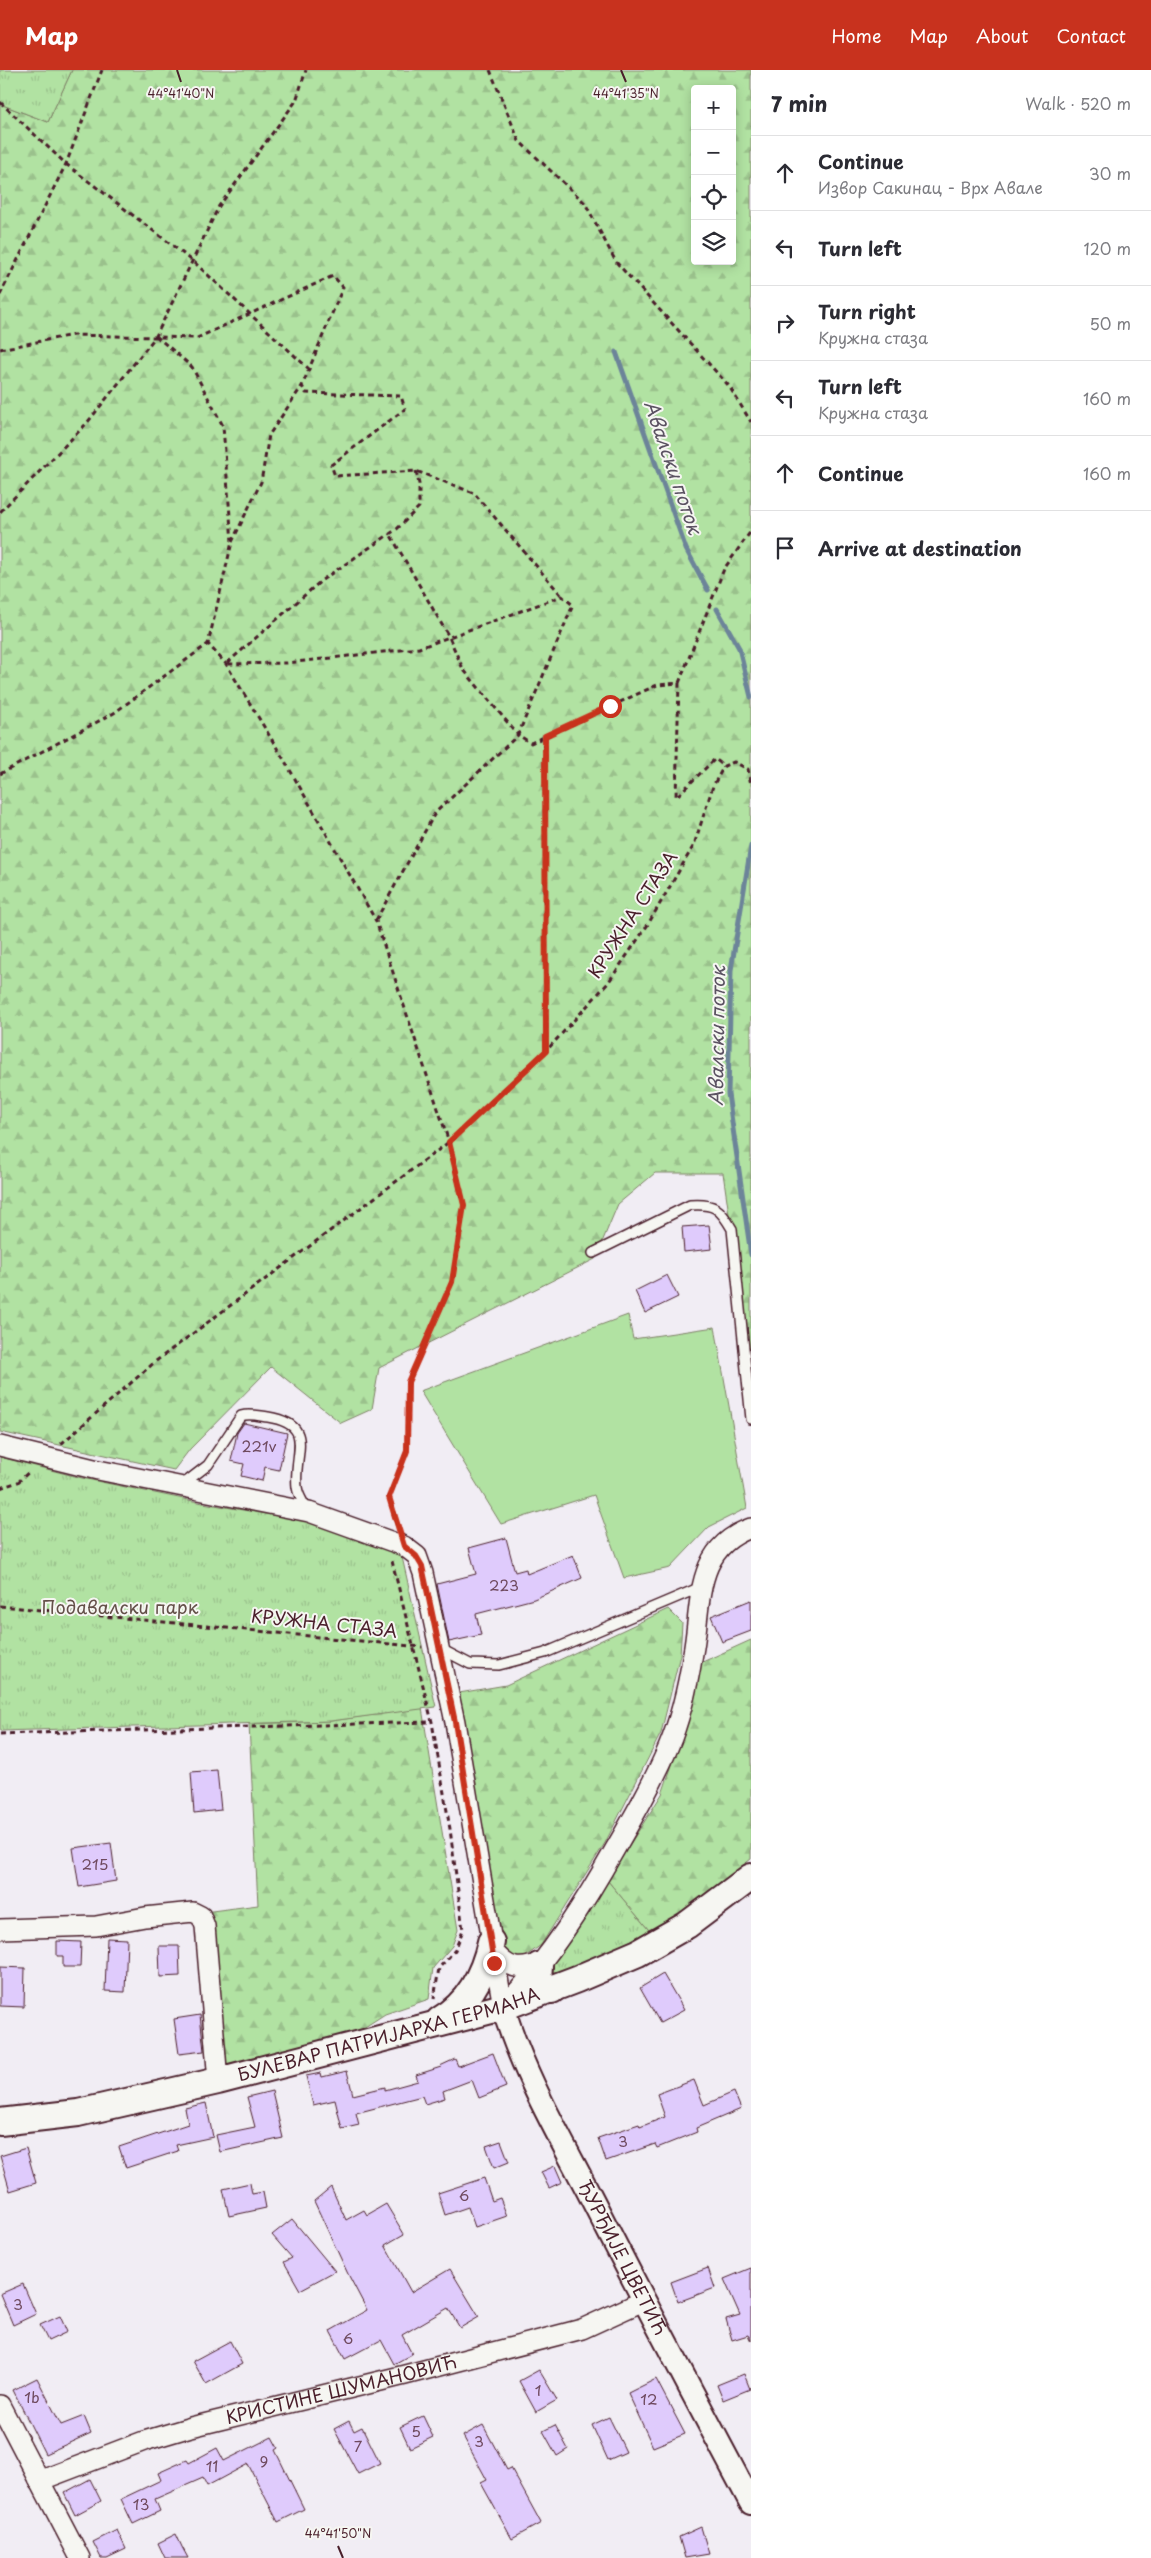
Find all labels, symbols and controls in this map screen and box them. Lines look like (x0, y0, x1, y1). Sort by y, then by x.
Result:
text: Map (25, 17, 78, 53)
text: Home (831, 22, 881, 49)
text: Map (909, 22, 948, 49)
text: About (976, 22, 1028, 49)
text: Contact (1056, 22, 1126, 49)
text: 44°41'40"N (148, 84, 214, 102)
text: 44°41'35"N (593, 84, 659, 102)
map controls (691, 85, 736, 265)
button: + (691, 85, 736, 130)
text: 7 min (771, 87, 827, 119)
text: Walk · 520 m (1025, 91, 1131, 115)
button: − (691, 130, 736, 175)
text: Continue (818, 147, 904, 175)
icon: ahead (771, 159, 799, 187)
text: 30 m (1089, 161, 1131, 185)
button: locate (691, 175, 736, 220)
text: Извор Сакинац - Врх Авале (818, 175, 1043, 199)
button: layers (691, 220, 736, 265)
icon: left (771, 234, 799, 262)
text: Turn left (818, 234, 902, 262)
text: 120 m (1084, 236, 1131, 260)
text: Turn right (818, 297, 916, 325)
icon: right (771, 309, 799, 337)
text: 50 m (1090, 311, 1131, 335)
text: Кружна стаза (818, 325, 928, 349)
text: Turn left (818, 372, 902, 400)
icon: left (771, 384, 799, 412)
text: 160 m (1083, 386, 1131, 410)
water label: Авалски поток (638, 396, 710, 539)
text: Кружна стаза (818, 400, 928, 424)
icon: ahead (771, 459, 799, 487)
text: Continue (818, 459, 904, 487)
text: 160 m (1083, 461, 1131, 485)
icon: arrive (771, 534, 799, 562)
text: Arrive at destination (818, 534, 1022, 562)
route start (599, 695, 622, 718)
street label: КРУЖНА СТАЗА (580, 845, 683, 983)
water label: Авалски поток (701, 964, 731, 1106)
house number: 221v (242, 1434, 277, 1457)
house number: 223 (489, 1573, 519, 1596)
park label: Подавалски парк (42, 1593, 199, 1620)
street label: КРУЖНА СТАЗА (250, 1601, 399, 1644)
house number: 215 (81, 1852, 109, 1875)
route end (483, 1952, 506, 1975)
street label: БУЛЕВАР ПАТРИЈАРХА ГЕРМАНА (235, 1979, 543, 2087)
house number: 3 (618, 2129, 628, 2152)
street label: ЂУРЂИЈЕ ЦВЕТИЋ (572, 2175, 675, 2339)
house number: 6 (459, 2183, 469, 2206)
house number: 3 (13, 2292, 23, 2315)
house number: 6 (343, 2326, 353, 2349)
street label: КРИСТИНЕ ШУМАНОВИЋ (223, 2347, 459, 2430)
house number: 1 (535, 2378, 541, 2401)
house number: 1b (24, 2385, 40, 2408)
house number: 12 (640, 2387, 658, 2410)
house number: 5 (411, 2419, 421, 2442)
house number: 3 (474, 2429, 484, 2452)
house number: 7 (354, 2434, 363, 2457)
house number: 9 (260, 2449, 268, 2472)
house number: 11 (206, 2454, 218, 2477)
house number: 13 (133, 2492, 149, 2515)
text: 44°41'50"N (305, 2524, 371, 2542)

